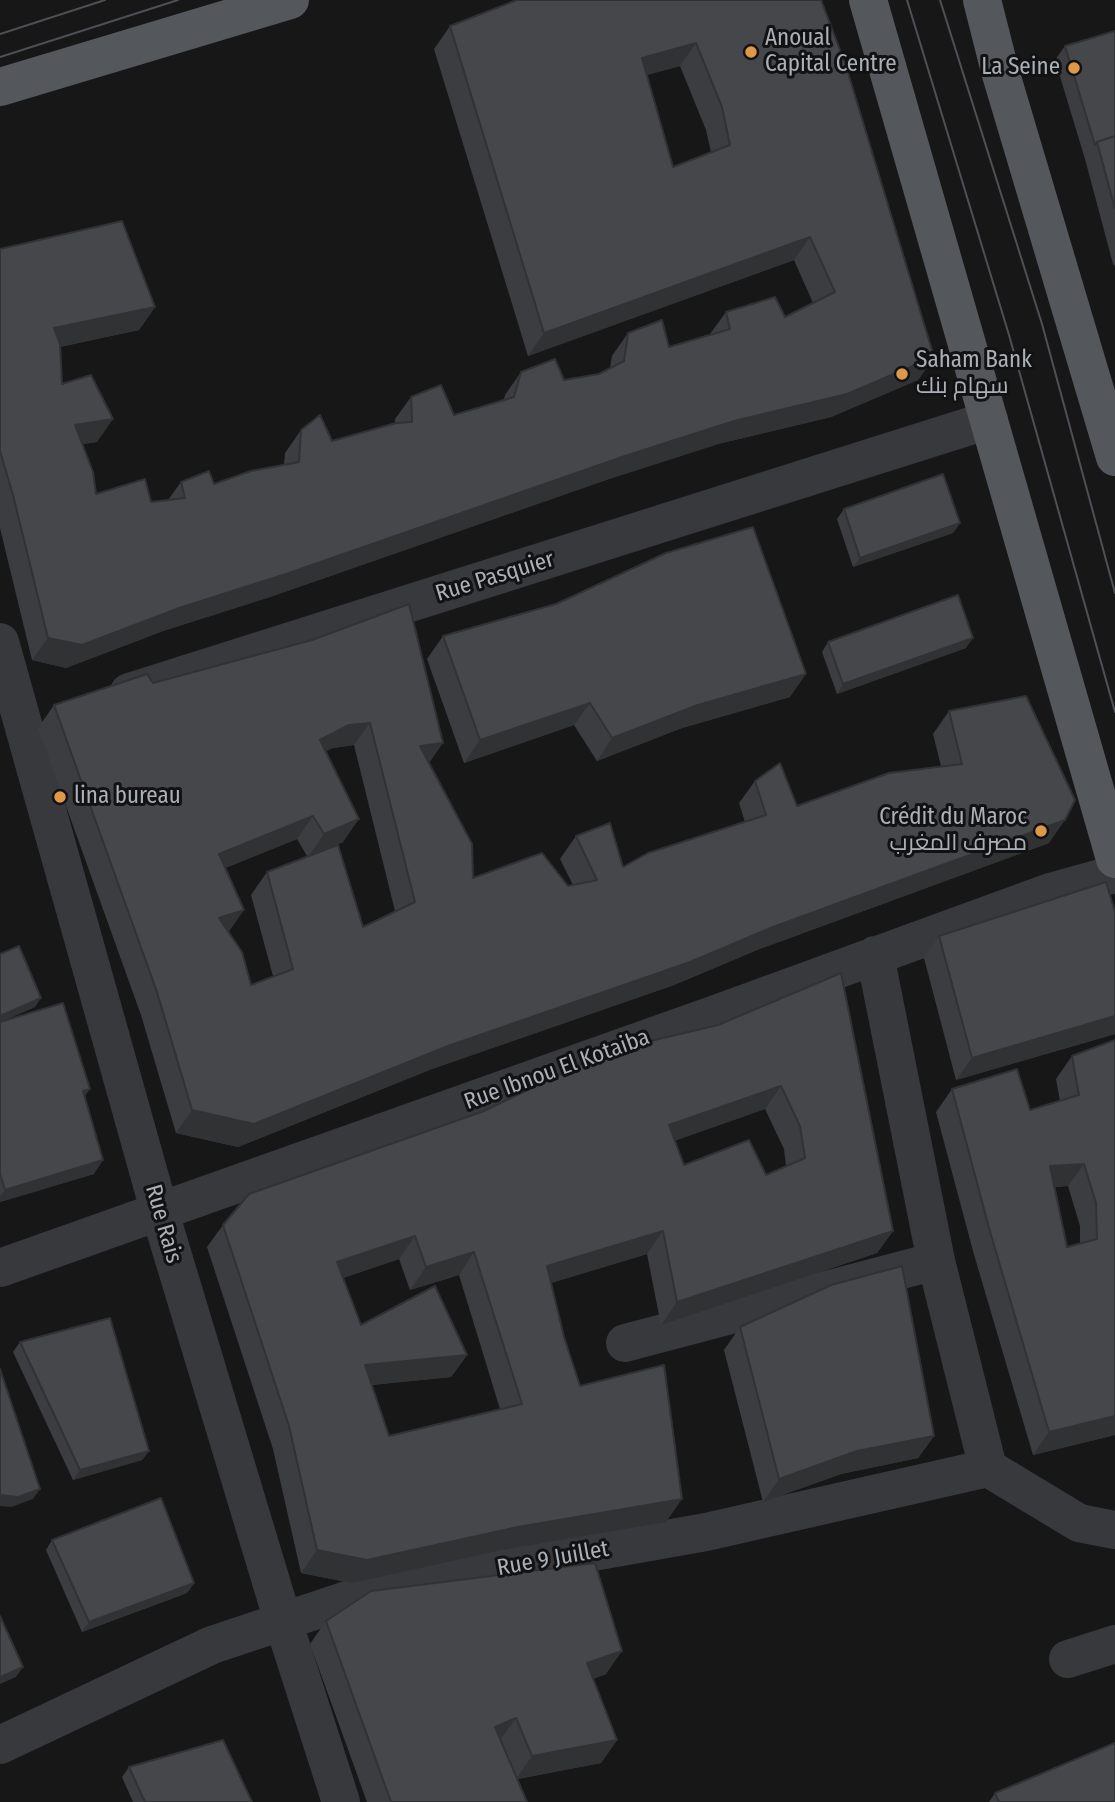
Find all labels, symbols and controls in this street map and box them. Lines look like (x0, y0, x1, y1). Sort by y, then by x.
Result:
place label: Anoual Capital Centre (765, 25, 897, 79)
marker: Anoual Capital Centre (743, 44, 759, 60)
place label: La Seine (981, 54, 1060, 82)
marker: La Seine (1066, 60, 1082, 76)
place label: Saham Bank سهام بنك (916, 347, 1032, 401)
marker: Saham Bank سهام بنك (894, 366, 910, 382)
street label: Rue Pasquier (432, 546, 558, 608)
place label: lina bureau (74, 783, 181, 811)
marker: lina bureau (52, 789, 68, 805)
place label: Crédit du Maroc مصرف المغرب (879, 804, 1027, 858)
marker: Crédit du Maroc مصرف المغرب (1033, 823, 1049, 839)
street label: Rue Ibnou El Kotaiba (461, 1024, 653, 1116)
street label: Rue Rais (139, 1181, 187, 1267)
street label: Rue 9 Juillet (495, 1536, 611, 1582)

